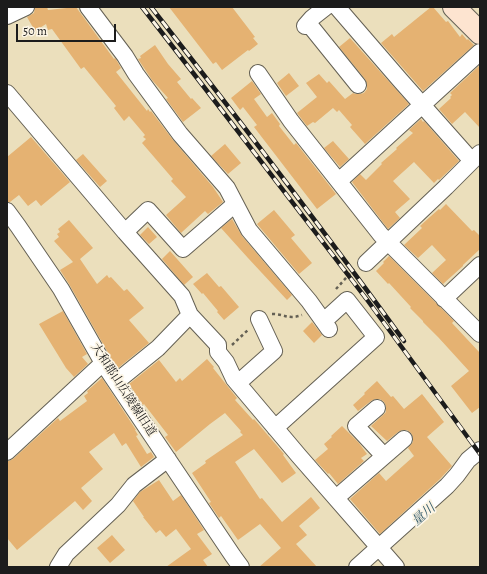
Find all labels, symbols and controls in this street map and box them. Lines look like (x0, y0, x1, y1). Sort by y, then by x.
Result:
scale bar (18, 16, 118, 42)
text: 50 m (23, 23, 47, 39)
street label: 大和郡山広陵線旧道 (88, 341, 158, 439)
water label: 量川 (409, 501, 439, 529)

